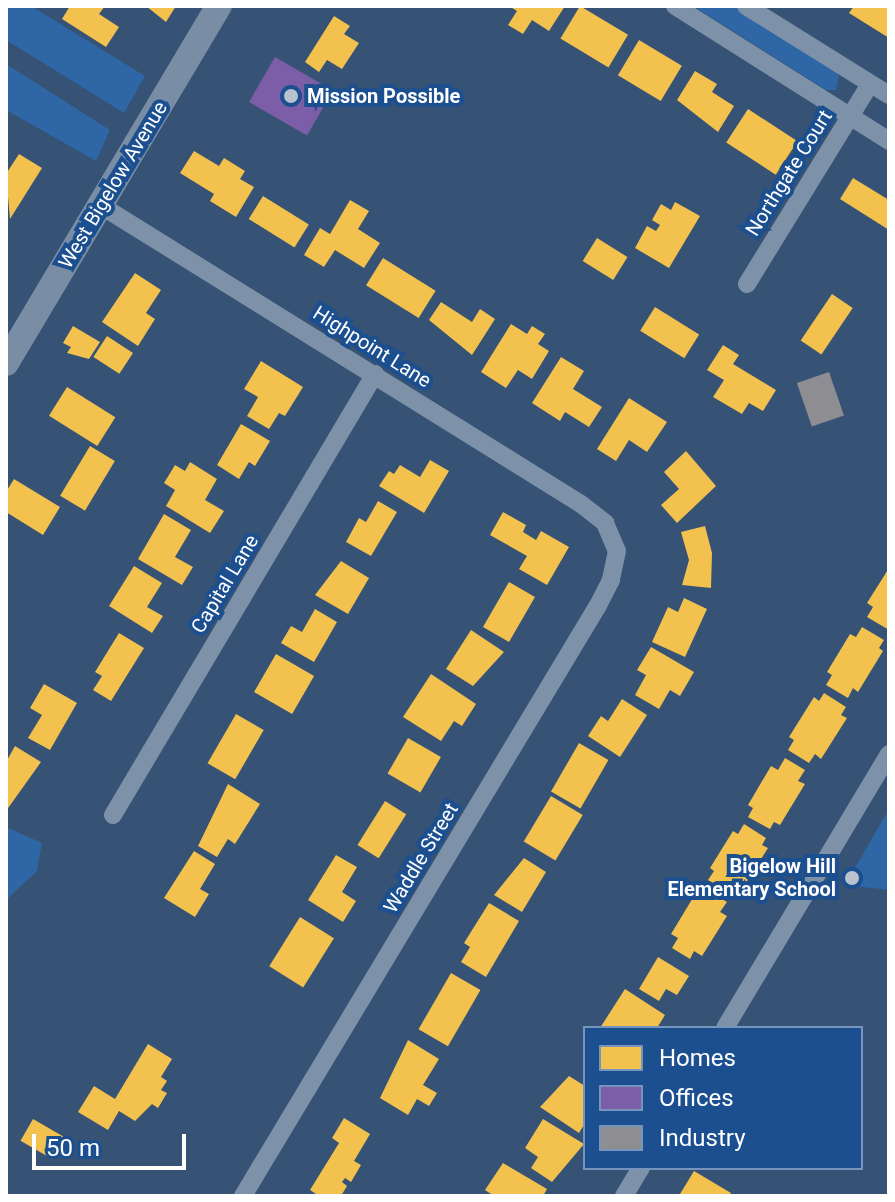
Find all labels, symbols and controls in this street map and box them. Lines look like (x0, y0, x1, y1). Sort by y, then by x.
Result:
place label: Mission Possible (307, 84, 460, 108)
marker: Mission Possible (282, 87, 300, 105)
street label: West Bigelow Avenue (54, 97, 172, 273)
street label: Northgate Court (741, 106, 837, 240)
street label: Highpoint Lane (309, 301, 435, 393)
street label: Capital Lane (186, 530, 264, 638)
street label: Waddle Street (379, 799, 463, 917)
place label: Bigelow Hill Elementary School (668, 854, 836, 901)
marker: Bigelow Hill Elementary School (843, 869, 861, 887)
legend (583, 1026, 863, 1170)
text: Homes (659, 1044, 736, 1072)
text: Offices (659, 1084, 734, 1112)
scale bar (36, 1118, 190, 1168)
text: Industry (659, 1124, 745, 1152)
text: 50 m (46, 1134, 100, 1162)

